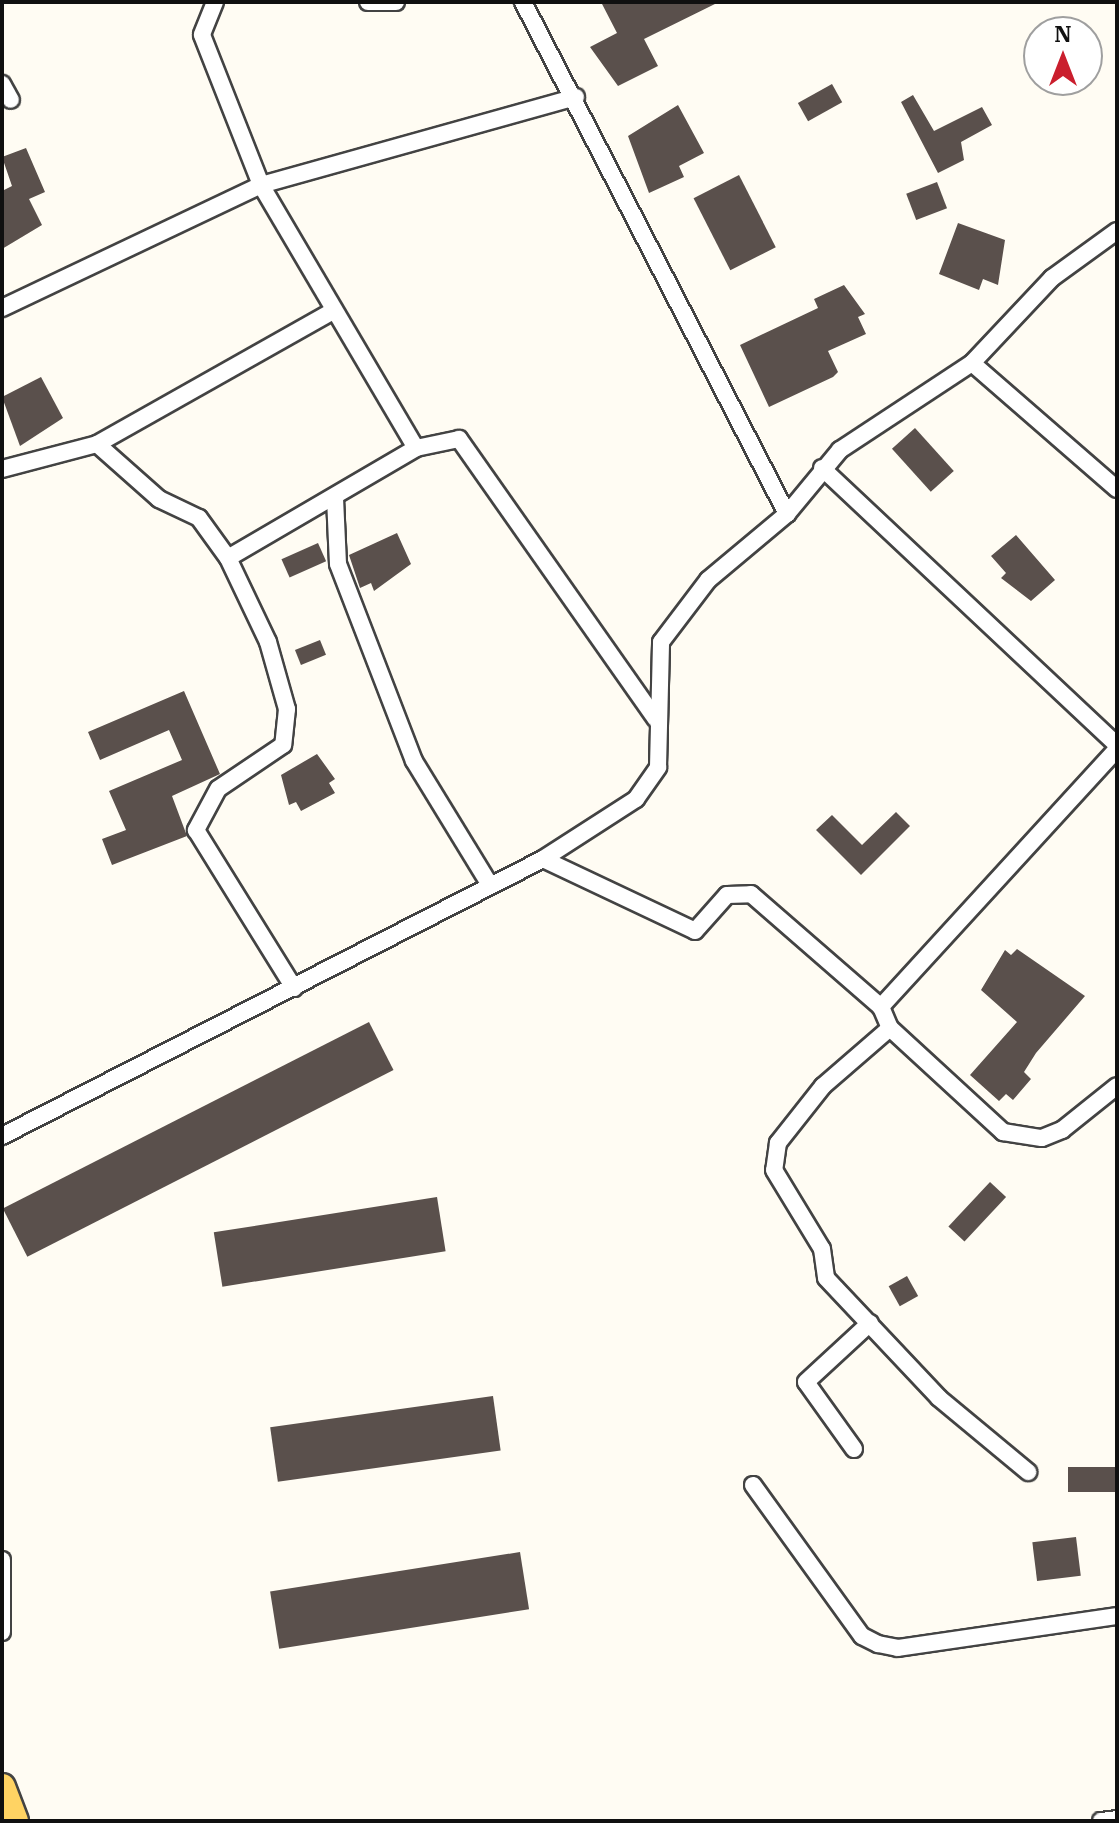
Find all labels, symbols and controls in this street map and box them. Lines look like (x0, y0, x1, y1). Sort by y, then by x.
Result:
north arrow (1023, 16, 1103, 96)
text: N (1054, 19, 1072, 48)

